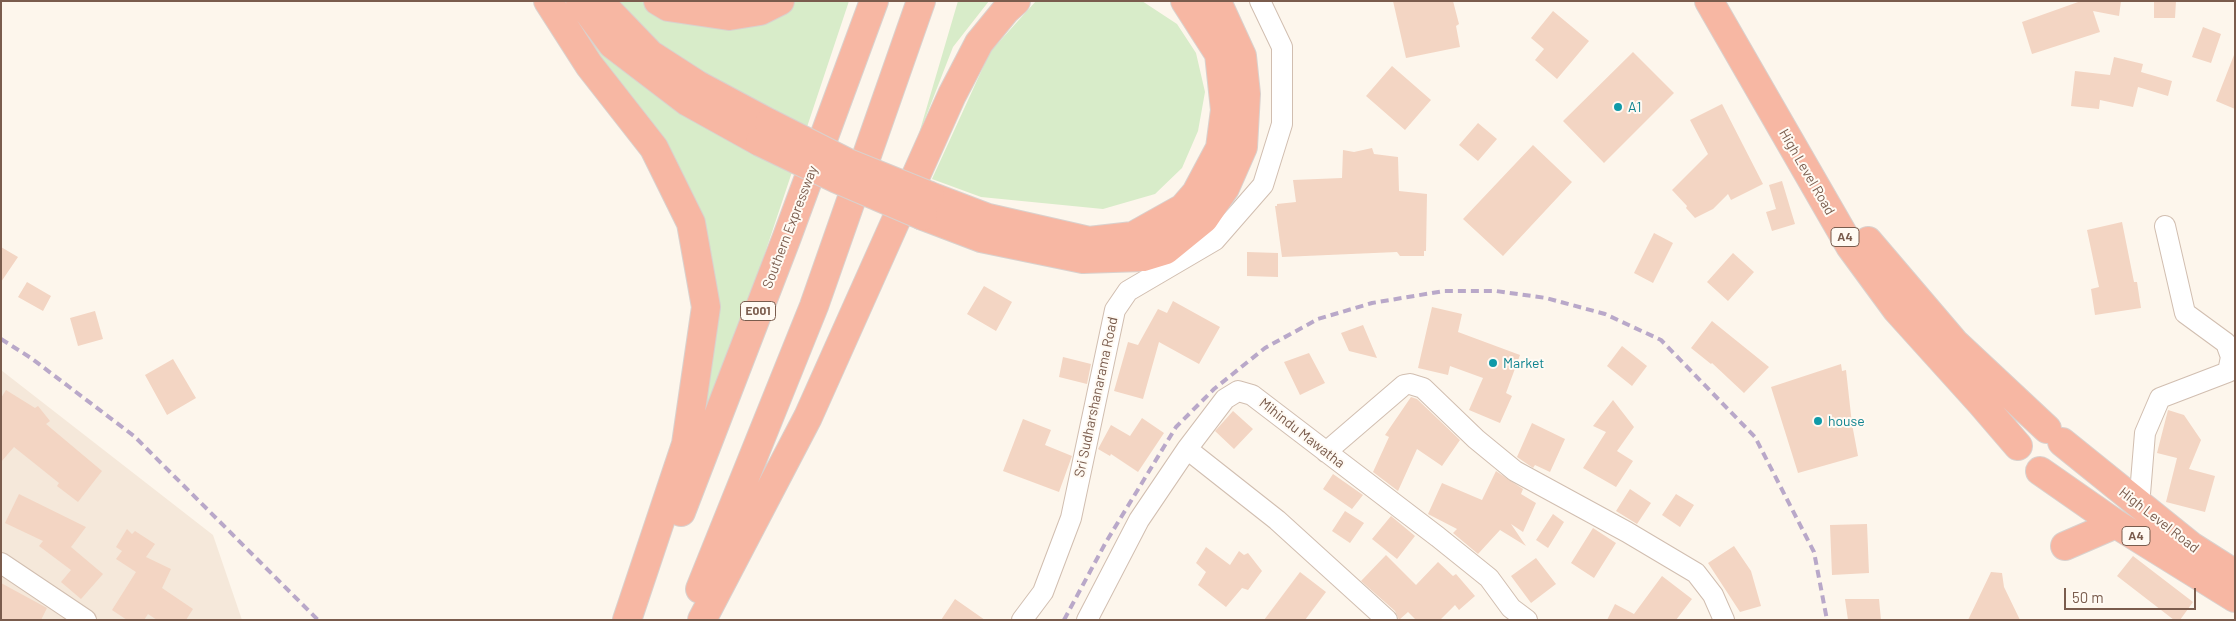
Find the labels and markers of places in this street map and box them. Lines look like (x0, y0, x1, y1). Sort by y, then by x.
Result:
place label: A1 (1628, 99, 1641, 115)
marker: A1 (1612, 101, 1624, 113)
place label: Market (1503, 355, 1544, 371)
marker: Market (1487, 357, 1499, 369)
place label: house (1828, 413, 1865, 429)
marker: house (1812, 415, 1824, 427)

